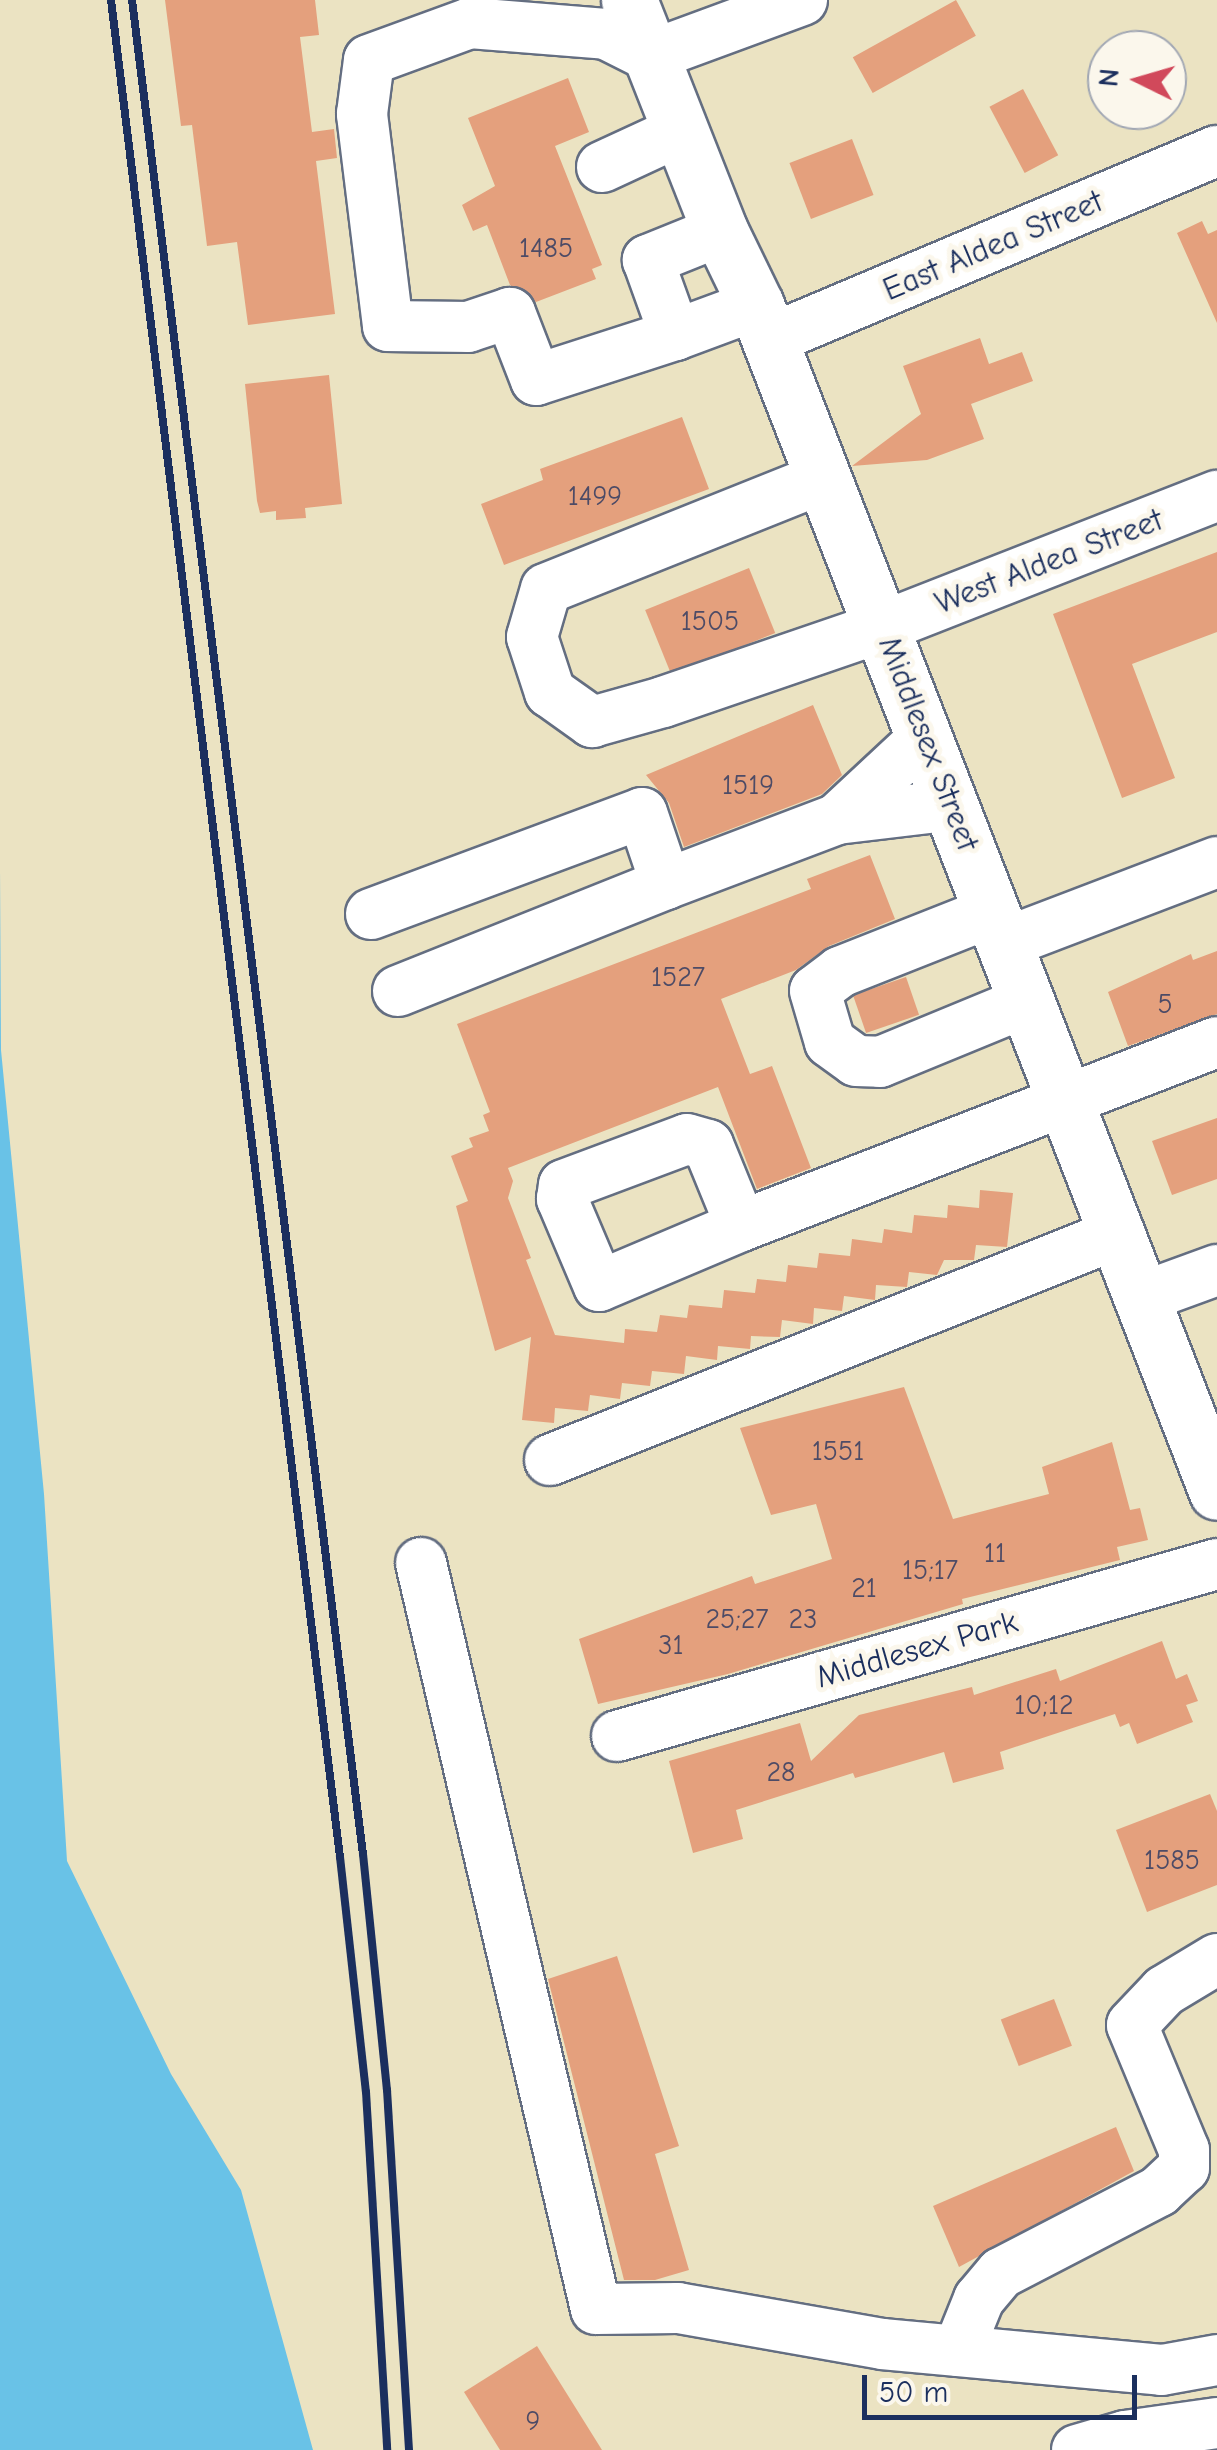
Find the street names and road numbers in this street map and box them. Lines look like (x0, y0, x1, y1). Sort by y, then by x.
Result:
street label: East Aldea Street (877, 182, 1109, 310)
street label: West Aldea Street (930, 501, 1168, 623)
street label: Middlesex Street (870, 632, 986, 856)
street label: Middlesex Park (812, 1603, 1022, 1697)

